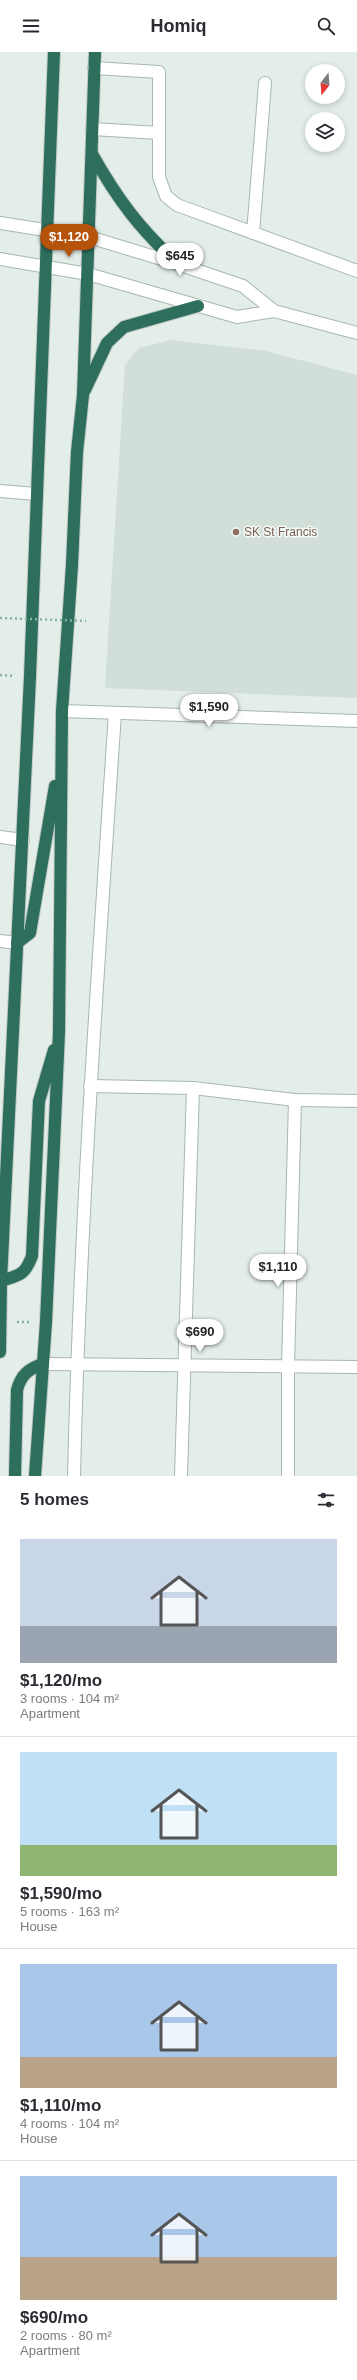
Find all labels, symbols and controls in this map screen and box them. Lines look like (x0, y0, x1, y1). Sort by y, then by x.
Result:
icon: menu (20, 15, 42, 37)
icon: search (315, 15, 337, 37)
text: Homiq (151, 16, 207, 36)
north arrow (305, 64, 345, 104)
map controls (305, 64, 345, 152)
button: layers (305, 112, 345, 152)
pin: $1,120 (36, 224, 102, 258)
text: $1,120 (49, 229, 89, 244)
pin: $645 (156, 243, 204, 277)
text: $645 (166, 248, 194, 263)
place label: SK St Francis (244, 525, 317, 539)
marker: SK St Francis (231, 527, 241, 537)
pin: $1,590 (176, 694, 242, 728)
text: $1,590 (189, 699, 229, 714)
pin: $1,110 (245, 1254, 311, 1288)
text: $1,110 (258, 1259, 298, 1274)
pin: $690 (176, 1319, 224, 1353)
text: $690 (186, 1324, 214, 1339)
icon: filters (315, 1489, 337, 1511)
text: 5 homes (20, 1490, 89, 1509)
icon: home (143, 1565, 215, 1637)
text: $1,120/mo (20, 1671, 102, 1690)
text: 3 rooms · 104 m² (20, 1691, 119, 1706)
text: Apartment (20, 1706, 80, 1721)
icon: home (143, 1778, 215, 1850)
text: $1,590/mo (20, 1884, 102, 1903)
text: 5 rooms · 163 m² (20, 1904, 119, 1919)
text: House (20, 1919, 58, 1934)
icon: home (143, 1990, 215, 2062)
text: $1,110/mo (20, 2096, 101, 2115)
text: 4 rooms · 104 m² (20, 2116, 119, 2131)
text: House (20, 2131, 58, 2146)
icon: home (143, 2202, 215, 2274)
text: $690/mo (20, 2308, 88, 2327)
text: 2 rooms · 80 m² (20, 2328, 112, 2343)
text: Apartment (20, 2343, 80, 2358)

